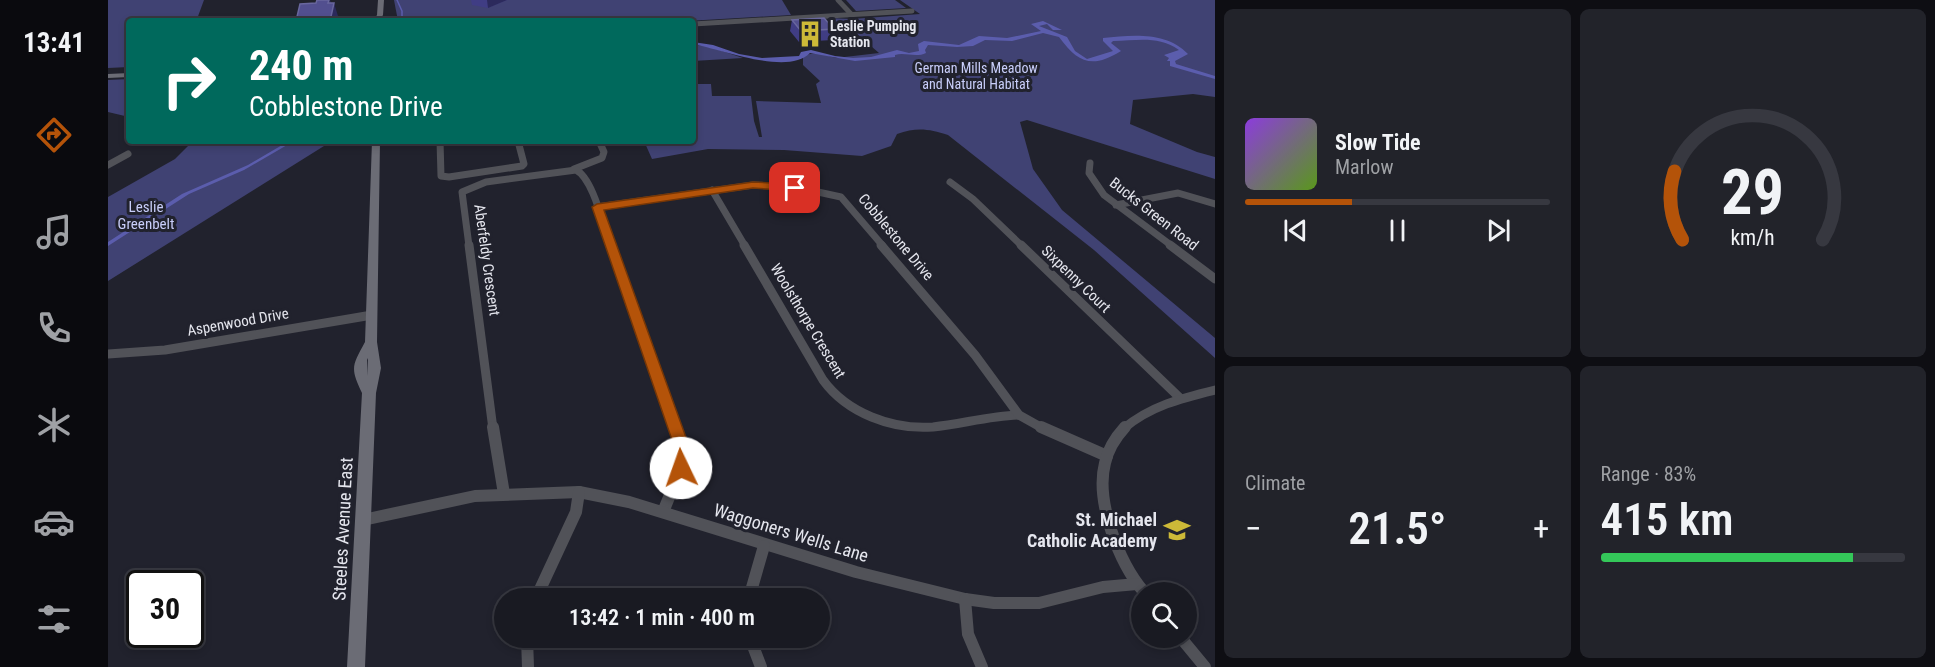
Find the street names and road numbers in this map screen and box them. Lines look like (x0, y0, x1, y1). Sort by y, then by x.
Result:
street label: Bucks Green Road (1106, 174, 1202, 254)
street label: Cobblestone Drive (855, 190, 937, 284)
street label: Aberfeldy Crescent (470, 203, 504, 317)
street label: Sixpenny Court (1038, 242, 1114, 316)
street label: Woolsthorpe Crescent (767, 260, 849, 382)
street label: Aspenwood Drive (186, 304, 290, 340)
street label: Steeles Avenue East (328, 457, 357, 601)
street label: Waggoners Wells Lane (711, 499, 871, 566)

